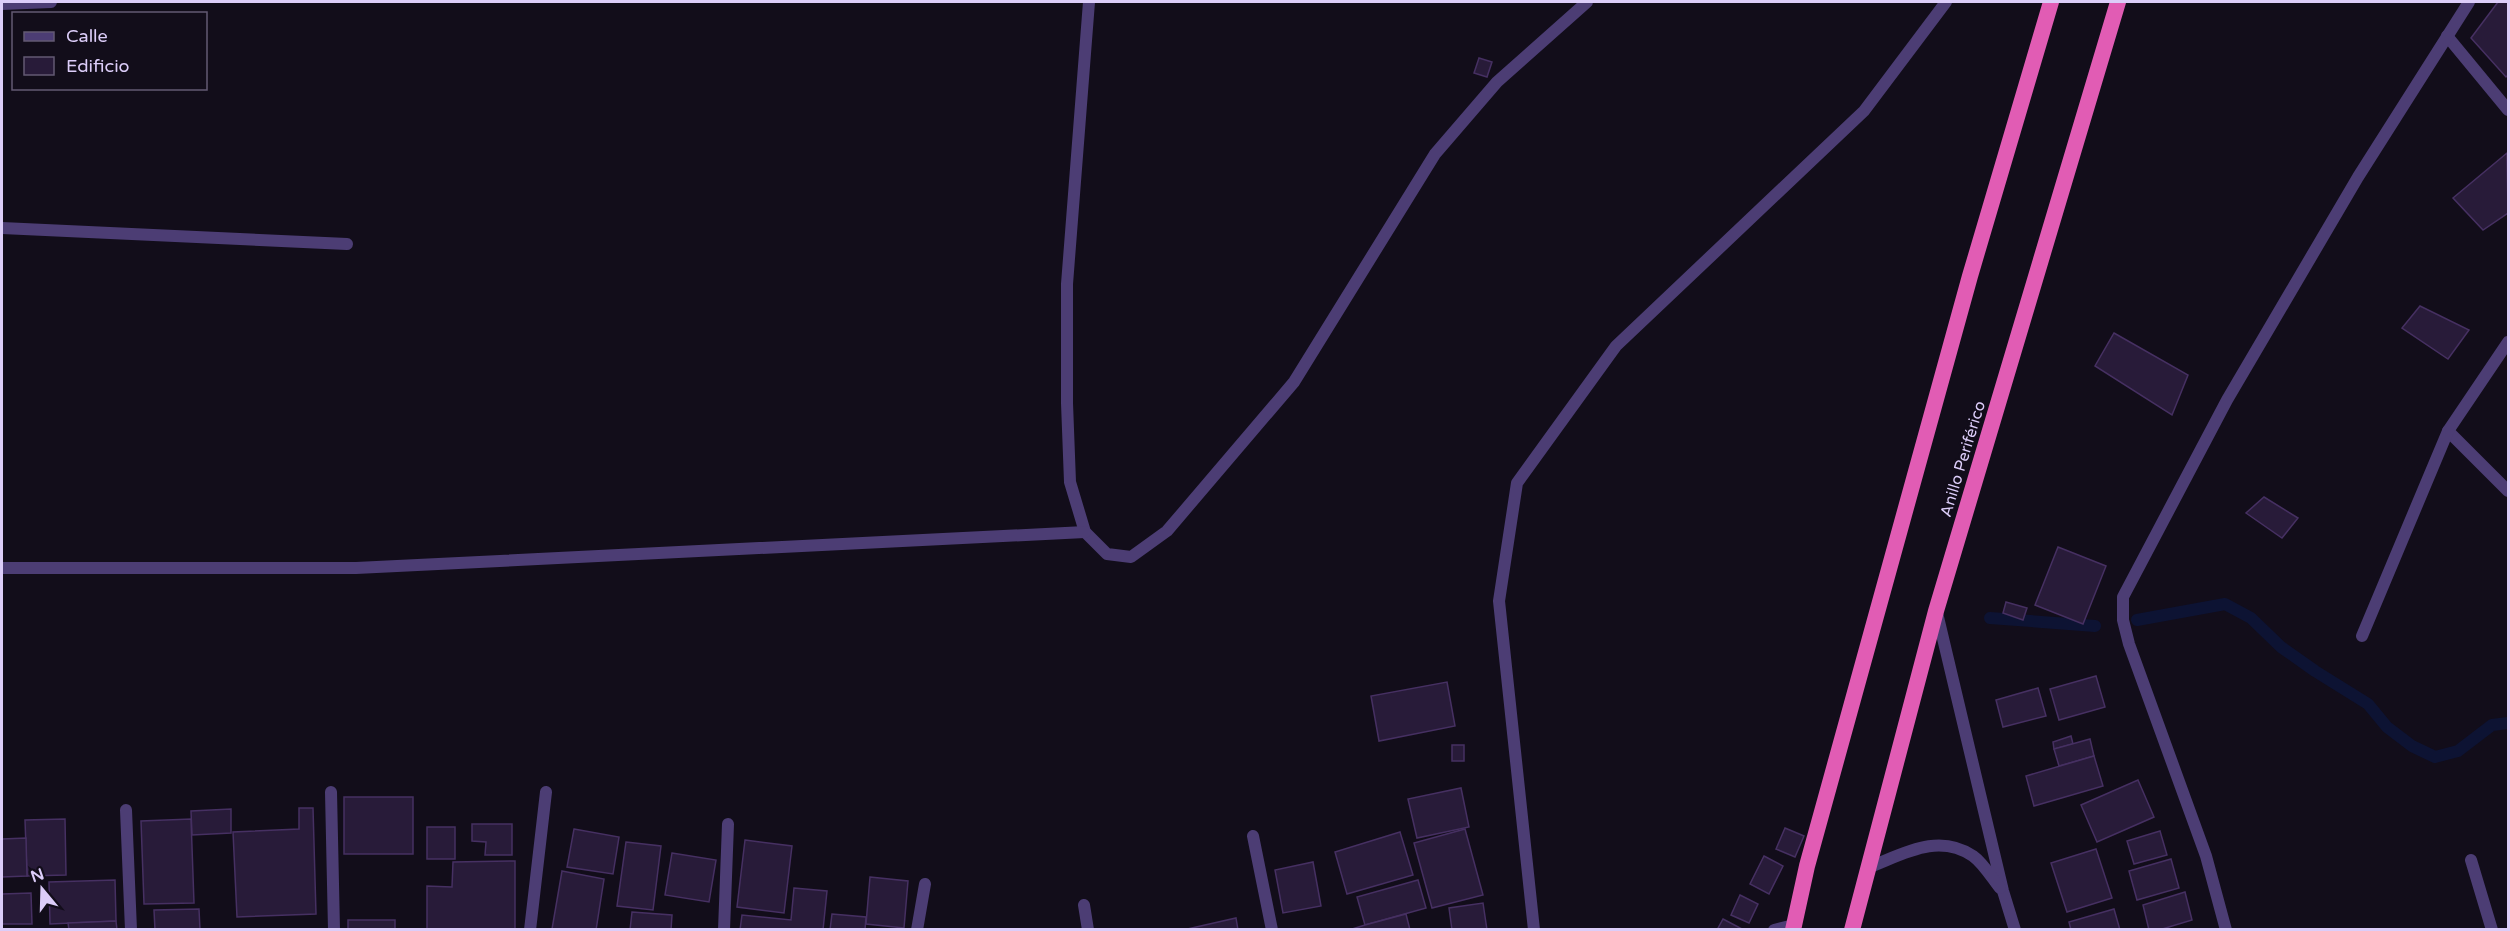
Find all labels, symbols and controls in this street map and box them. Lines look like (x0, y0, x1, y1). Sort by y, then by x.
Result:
legend (12, 12, 207, 90)
text: Calle (66, 25, 108, 47)
text: Edificio (66, 55, 130, 77)
street label: Anillo Periférico (1936, 399, 1990, 519)
north arrow (12, 859, 72, 919)
text: N (28, 864, 47, 887)

